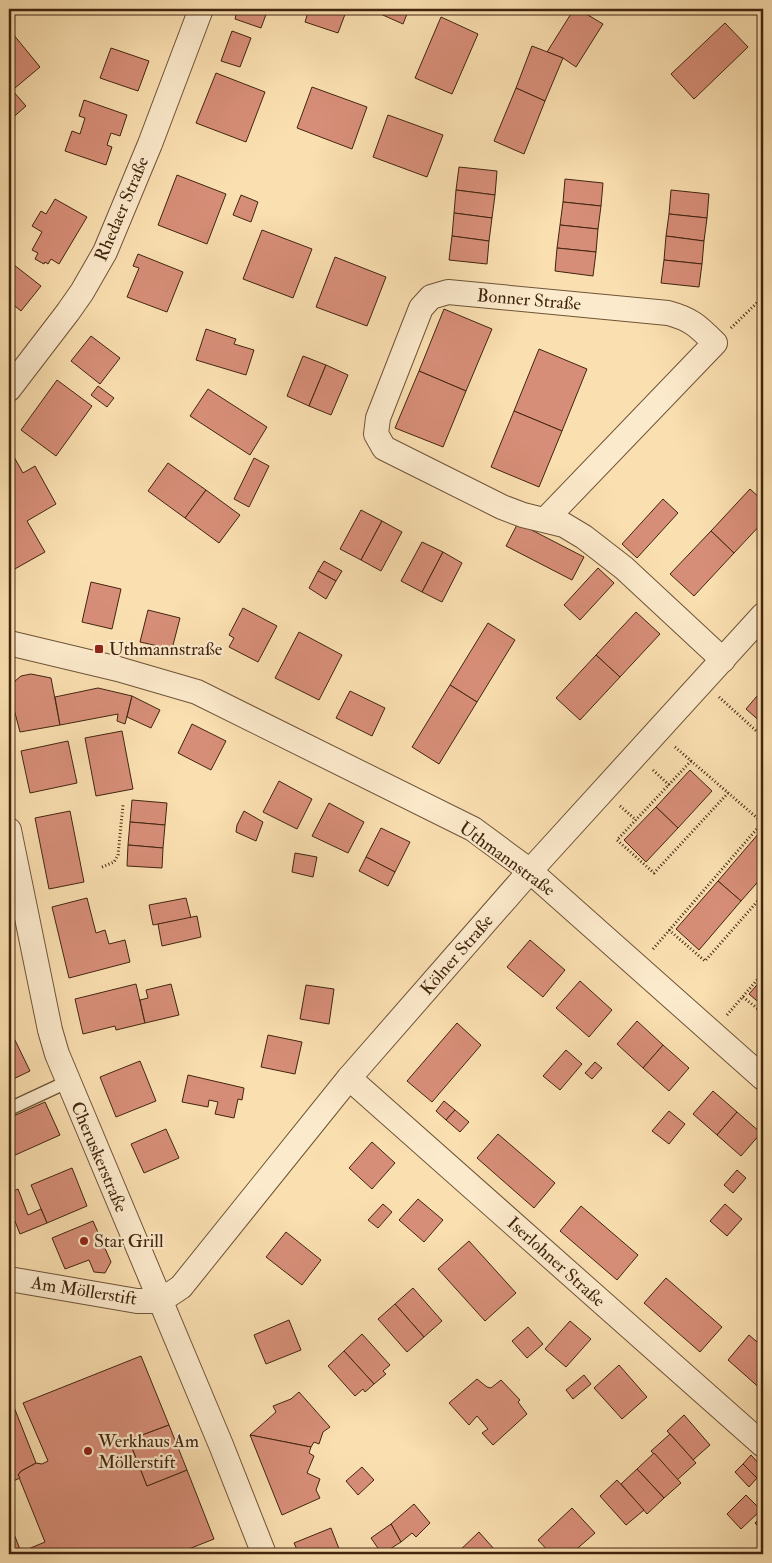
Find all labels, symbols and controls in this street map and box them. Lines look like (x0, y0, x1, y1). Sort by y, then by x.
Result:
street label: Rhedaer Straße (90, 153, 155, 265)
street label: Bonner Straße (476, 284, 582, 316)
place label: Uthmannstraße (109, 638, 223, 661)
marker: Uthmannstraße (93, 643, 105, 655)
street label: Uthmannstraße (454, 816, 560, 902)
street label: Kölner Straße (416, 909, 499, 1000)
street label: Cheruskerstraße (65, 1098, 133, 1216)
street label: Iserlohner Straße (502, 1212, 610, 1313)
place label: Star Grill (94, 1230, 164, 1253)
marker: Star Grill (78, 1235, 90, 1247)
street label: Am Möllerstift (29, 1271, 139, 1311)
place label: Werkhaus Am Möllerstift (97, 1430, 199, 1474)
marker: Werkhaus Am Möllerstift (82, 1445, 94, 1457)

